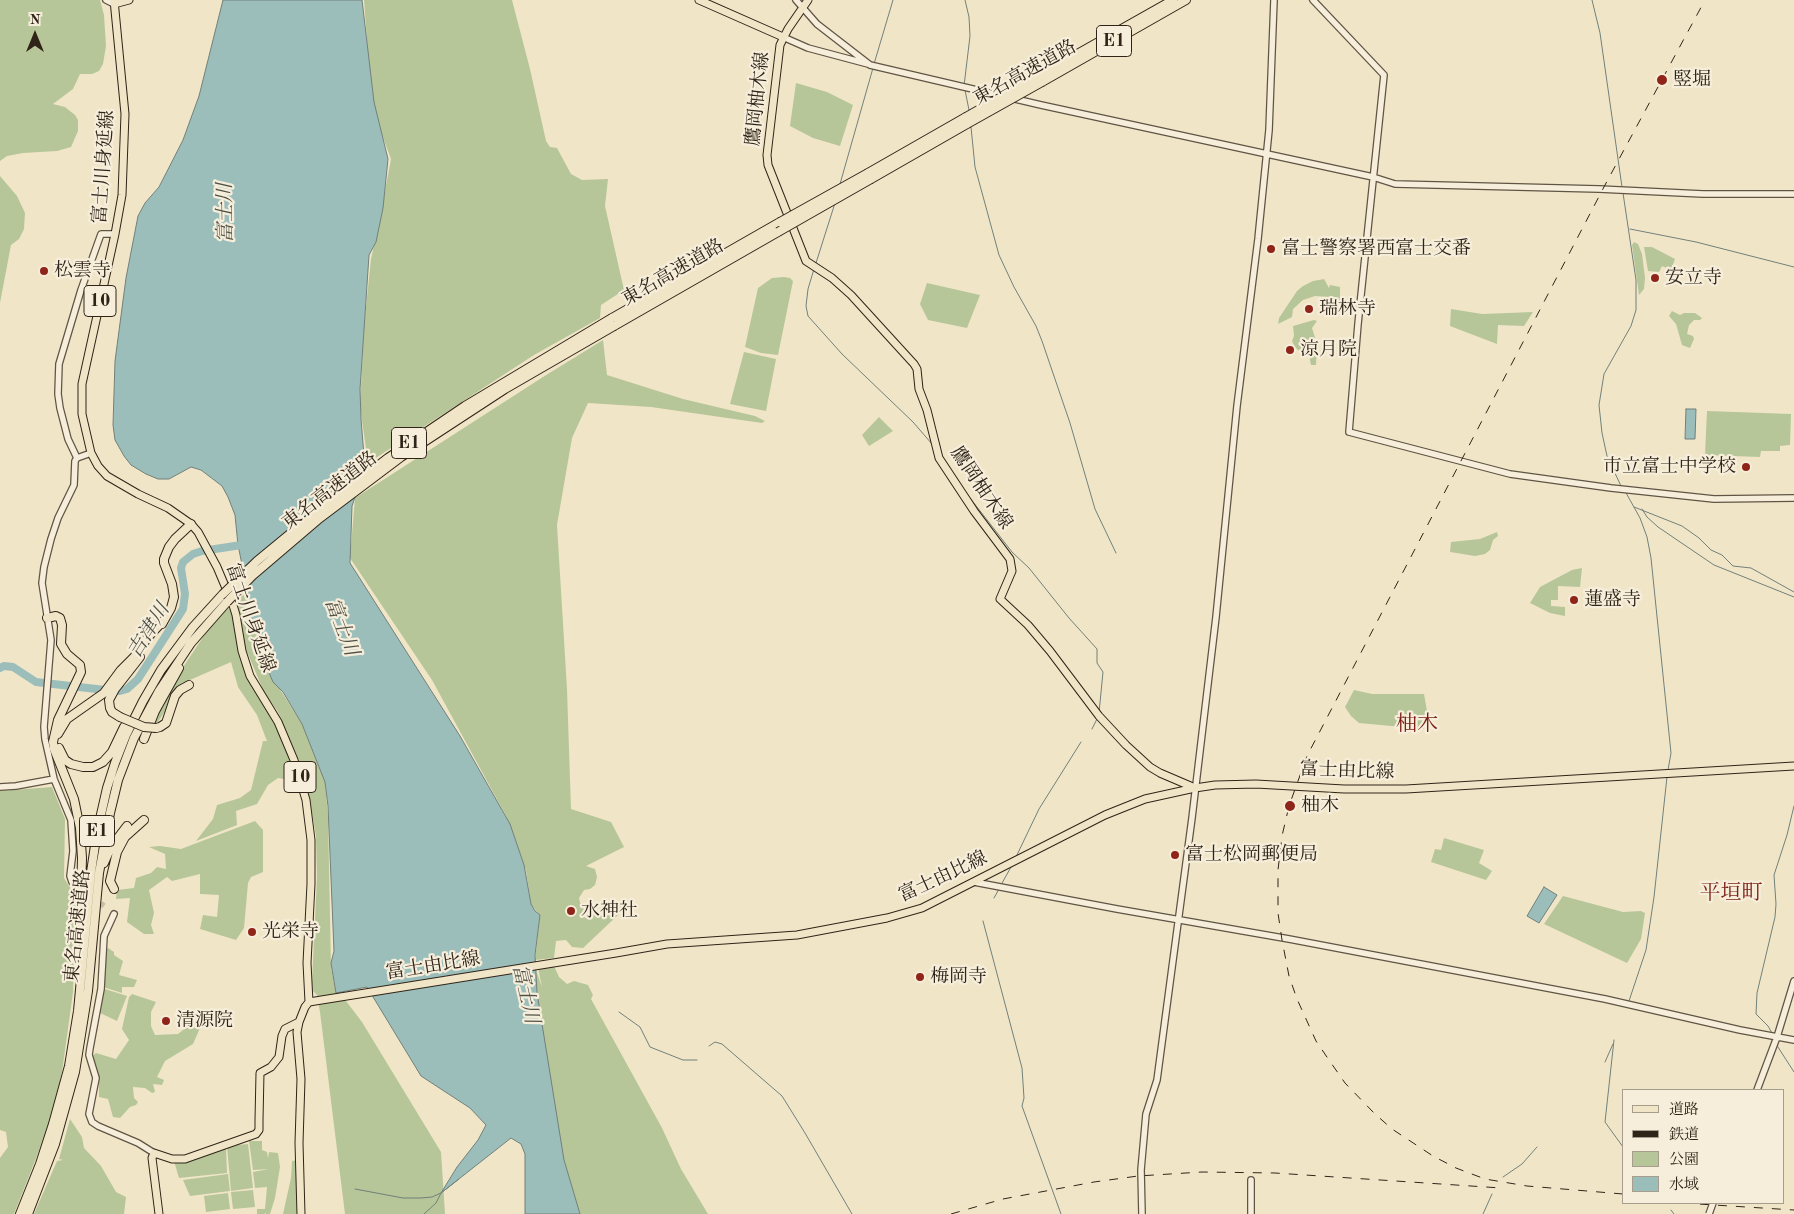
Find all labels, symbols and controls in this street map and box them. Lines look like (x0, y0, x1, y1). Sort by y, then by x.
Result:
north arrow (10, 10, 60, 60)
text: N (30, 13, 40, 27)
road number: E1 (1096, 26, 1132, 56)
street label: 東名高速道路 (970, 35, 1080, 111)
street label: 鷹岡柚木線 (742, 51, 774, 147)
place label: 竪堀 (1673, 69, 1711, 91)
marker: 竪堀 (1655, 73, 1669, 87)
street label: 富士川身延線 (89, 109, 119, 225)
water label: 富士川 (213, 183, 239, 243)
street label: 東名高速道路 (618, 235, 728, 311)
place label: 富士警察署西富士交番 (1281, 238, 1471, 260)
marker: 富士警察署西富士交番 (1265, 243, 1277, 255)
place label: 松雲寺 (54, 260, 111, 282)
marker: 松雲寺 (38, 265, 50, 277)
place label: 安立寺 (1665, 267, 1722, 289)
marker: 安立寺 (1649, 272, 1661, 284)
road number: 10 (84, 286, 116, 316)
place label: 瑞林寺 (1319, 298, 1376, 320)
marker: 瑞林寺 (1303, 303, 1315, 315)
place label: 涼月院 (1300, 339, 1357, 361)
marker: 涼月院 (1284, 344, 1296, 356)
road number: E1 (392, 428, 426, 458)
street label: 鷹岡柚木線 (945, 442, 1017, 534)
street label: 東名高速道路 (278, 447, 382, 535)
place label: 市立富士中学校 (1603, 456, 1736, 478)
marker: 市立富士中学校 (1740, 461, 1752, 473)
street label: 富士川身延線 (221, 560, 279, 676)
place label: 蓮盛寺 (1584, 589, 1641, 611)
marker: 蓮盛寺 (1568, 594, 1580, 606)
water label: 富士川 (319, 595, 363, 659)
water label: 吉津川 (123, 599, 175, 663)
district label: 柚木 (1396, 711, 1438, 737)
street label: 富士由比線 (1299, 758, 1395, 784)
road number: 10 (284, 762, 316, 792)
place label: 柚木 (1301, 795, 1339, 817)
marker: 柚木 (1283, 799, 1297, 813)
road number: E1 (80, 816, 114, 846)
place label: 富士松岡郵便局 (1185, 844, 1318, 866)
street label: 富士由比線 (895, 847, 991, 907)
marker: 富士松岡郵便局 (1169, 849, 1181, 861)
street label: 東名高速道路 (61, 868, 95, 984)
district label: 平垣町 (1700, 880, 1762, 906)
place label: 水神社 (581, 900, 638, 922)
marker: 水神社 (565, 905, 577, 917)
place label: 光栄寺 (262, 921, 319, 943)
marker: 光栄寺 (246, 926, 258, 938)
street label: 富士由比線 (384, 947, 482, 985)
water label: 富士川 (507, 962, 543, 1026)
place label: 梅岡寺 (930, 966, 987, 988)
marker: 梅岡寺 (914, 971, 926, 983)
place label: 清源院 (176, 1010, 233, 1032)
marker: 清源院 (160, 1015, 172, 1027)
legend (1622, 1089, 1784, 1204)
text: 道路 (1669, 1103, 1699, 1118)
text: 鉄道 (1669, 1128, 1699, 1143)
text: 公園 (1669, 1153, 1699, 1168)
text: 水域 (1669, 1178, 1699, 1193)

